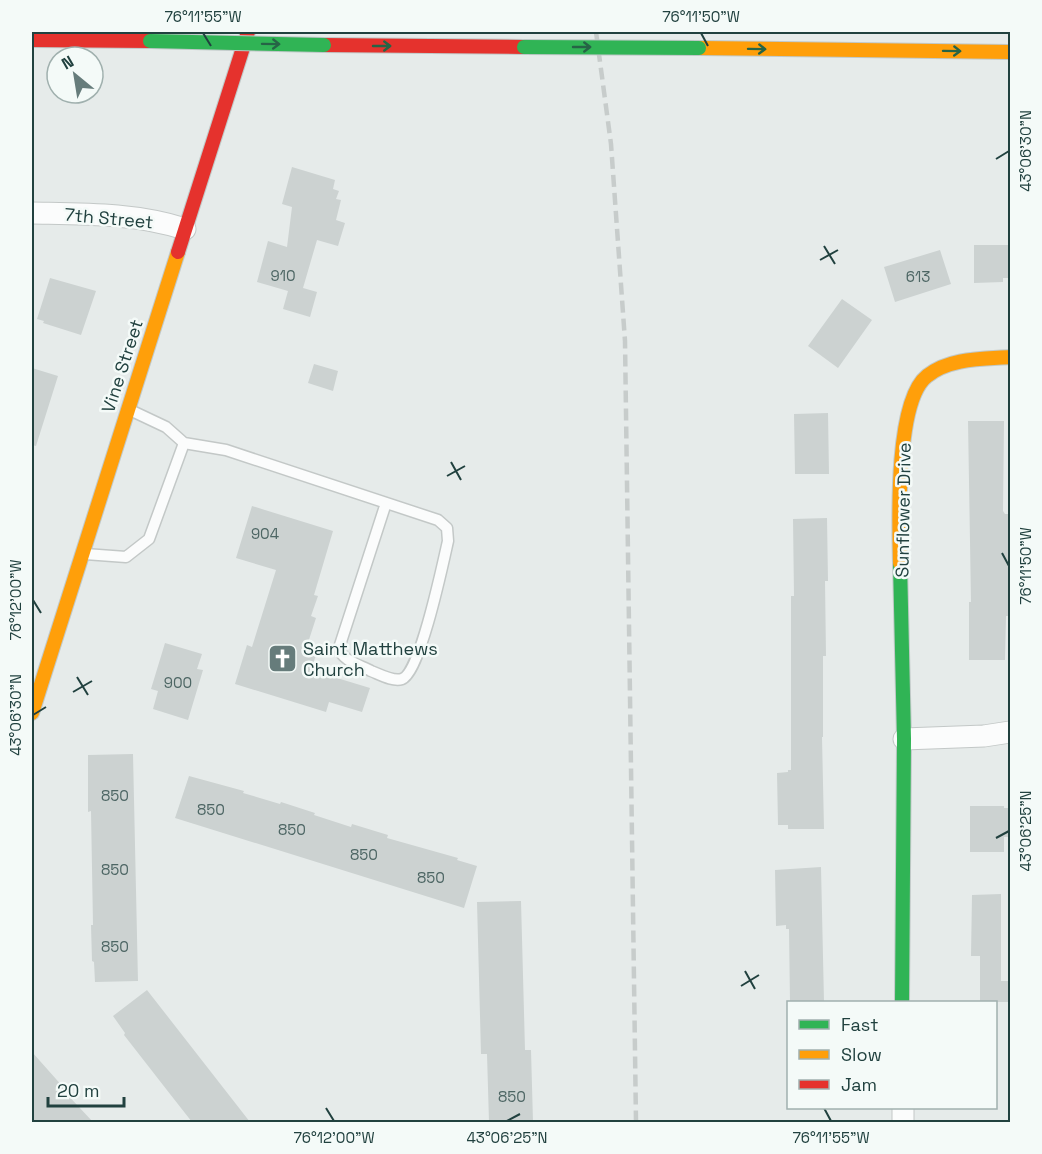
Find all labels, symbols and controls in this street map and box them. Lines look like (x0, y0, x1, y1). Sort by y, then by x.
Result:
text: 76°11'55"W (164, 7, 242, 26)
text: 76°11'50"W (662, 7, 740, 26)
one-way arrow (261, 38, 281, 50)
one-way arrow (372, 40, 392, 52)
one-way arrow (572, 41, 592, 53)
one-way arrow (747, 43, 767, 55)
north arrow (45, 45, 105, 105)
one-way arrow (942, 45, 962, 57)
text: N (58, 51, 78, 74)
text: 43°06'30"N (1016, 110, 1035, 192)
street label: 7th Street (64, 203, 154, 233)
house number: 910 (270, 266, 296, 285)
house number: 613 (906, 267, 930, 286)
street label: Vine Street (96, 316, 148, 416)
street label: Sunflower Drive (890, 442, 916, 578)
house number: 904 (251, 524, 279, 543)
text: 76°11'50"W (1016, 527, 1035, 605)
text: 76°12'00"W (6, 559, 25, 641)
place label: Saint Matthews Church (303, 637, 438, 681)
church icon: Saint Matthews Church (266, 642, 298, 674)
house number: 900 (164, 673, 192, 692)
text: 43°06'30"N (6, 674, 25, 756)
house number: 850 (101, 786, 129, 805)
text: 43°06'25"N (1016, 790, 1035, 872)
house number: 850 (197, 800, 225, 819)
house number: 850 (278, 820, 306, 839)
house number: 850 (350, 845, 378, 864)
house number: 850 (101, 860, 129, 879)
house number: 850 (417, 868, 445, 887)
house number: 850 (101, 937, 129, 956)
legend (787, 1001, 997, 1109)
text: Fast (841, 1013, 878, 1036)
text: Slow (841, 1043, 882, 1066)
scale bar (48, 1070, 124, 1108)
text: Jam (841, 1073, 877, 1096)
text: 20 m (57, 1079, 100, 1102)
house number: 850 (498, 1087, 526, 1106)
text: 76°12'00"W (293, 1128, 375, 1147)
text: 43°06'25"N (466, 1128, 548, 1147)
text: 76°11'55"W (792, 1128, 870, 1147)

